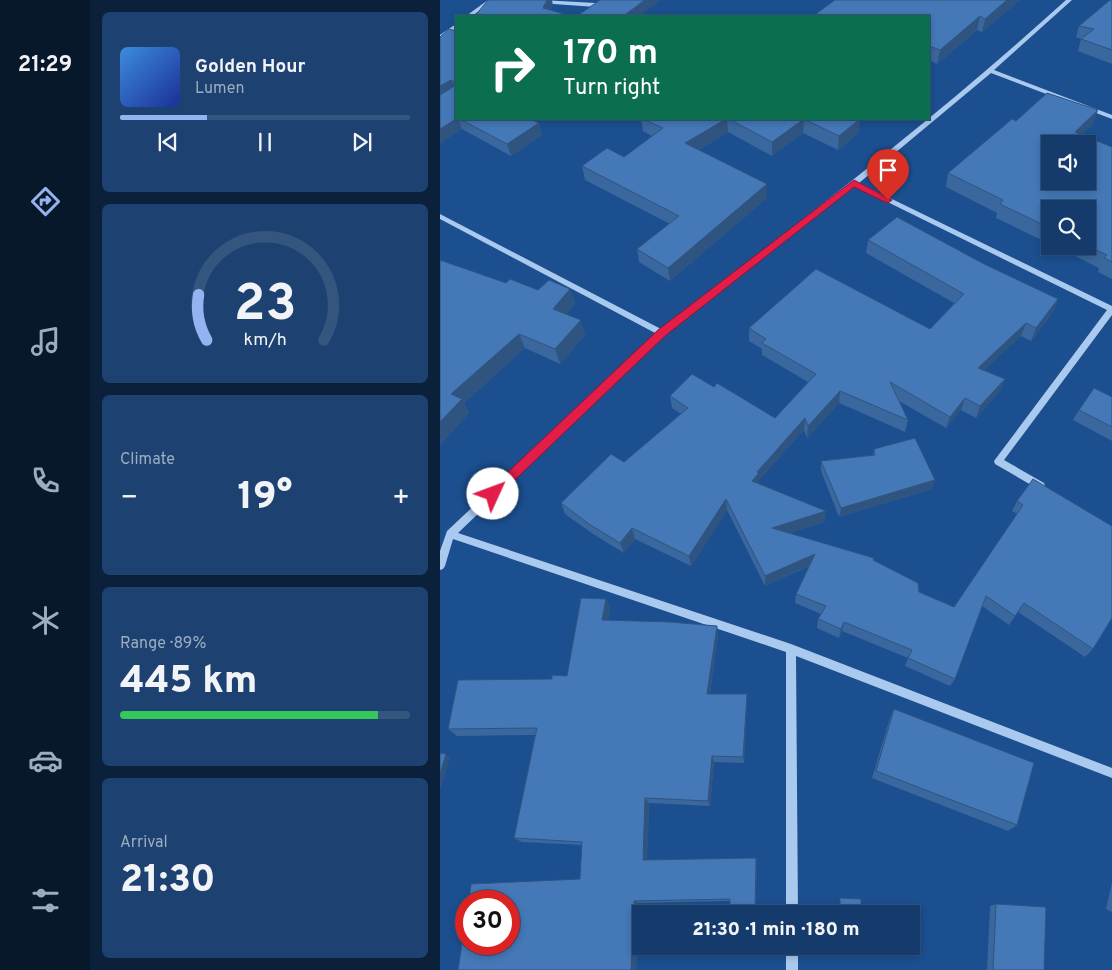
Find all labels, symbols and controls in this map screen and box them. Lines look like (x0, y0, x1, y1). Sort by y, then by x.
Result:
text: 170 m (563, 32, 658, 76)
icon: right (480, 35, 545, 100)
text: 21:29 (18, 52, 72, 79)
text: Golden Hour (195, 55, 306, 79)
text: Turn right (563, 75, 660, 102)
text: Lumen (195, 79, 245, 99)
icon: previous (154, 128, 182, 156)
icon: pause (251, 128, 279, 156)
icon: next (348, 128, 376, 156)
map controls (1041, 135, 1096, 255)
button: sound (1041, 135, 1096, 190)
pin (867, 149, 909, 200)
icon: arrive (874, 156, 902, 184)
icon: directions (28, 184, 63, 219)
button: search (1041, 200, 1096, 255)
text: 23 (234, 273, 296, 339)
icon: music (28, 324, 63, 359)
text: km/h (243, 329, 287, 352)
text: Climate (120, 450, 175, 470)
icon: phone (28, 463, 63, 498)
position arrow (466, 467, 518, 519)
text: 19° (237, 474, 293, 523)
text: − (120, 481, 138, 517)
text: + (392, 481, 410, 517)
icon: climate (28, 603, 63, 638)
text: Range · 89% (120, 634, 206, 654)
text: 445 km (120, 658, 257, 707)
icon: car (28, 743, 63, 778)
text: Arrival (120, 833, 168, 853)
text: 21:30 (120, 857, 216, 906)
icon: filters (28, 883, 63, 918)
speed limit sign: 30 (455, 890, 520, 955)
text: 21:30 · 1 min · 180 m (692, 918, 860, 942)

